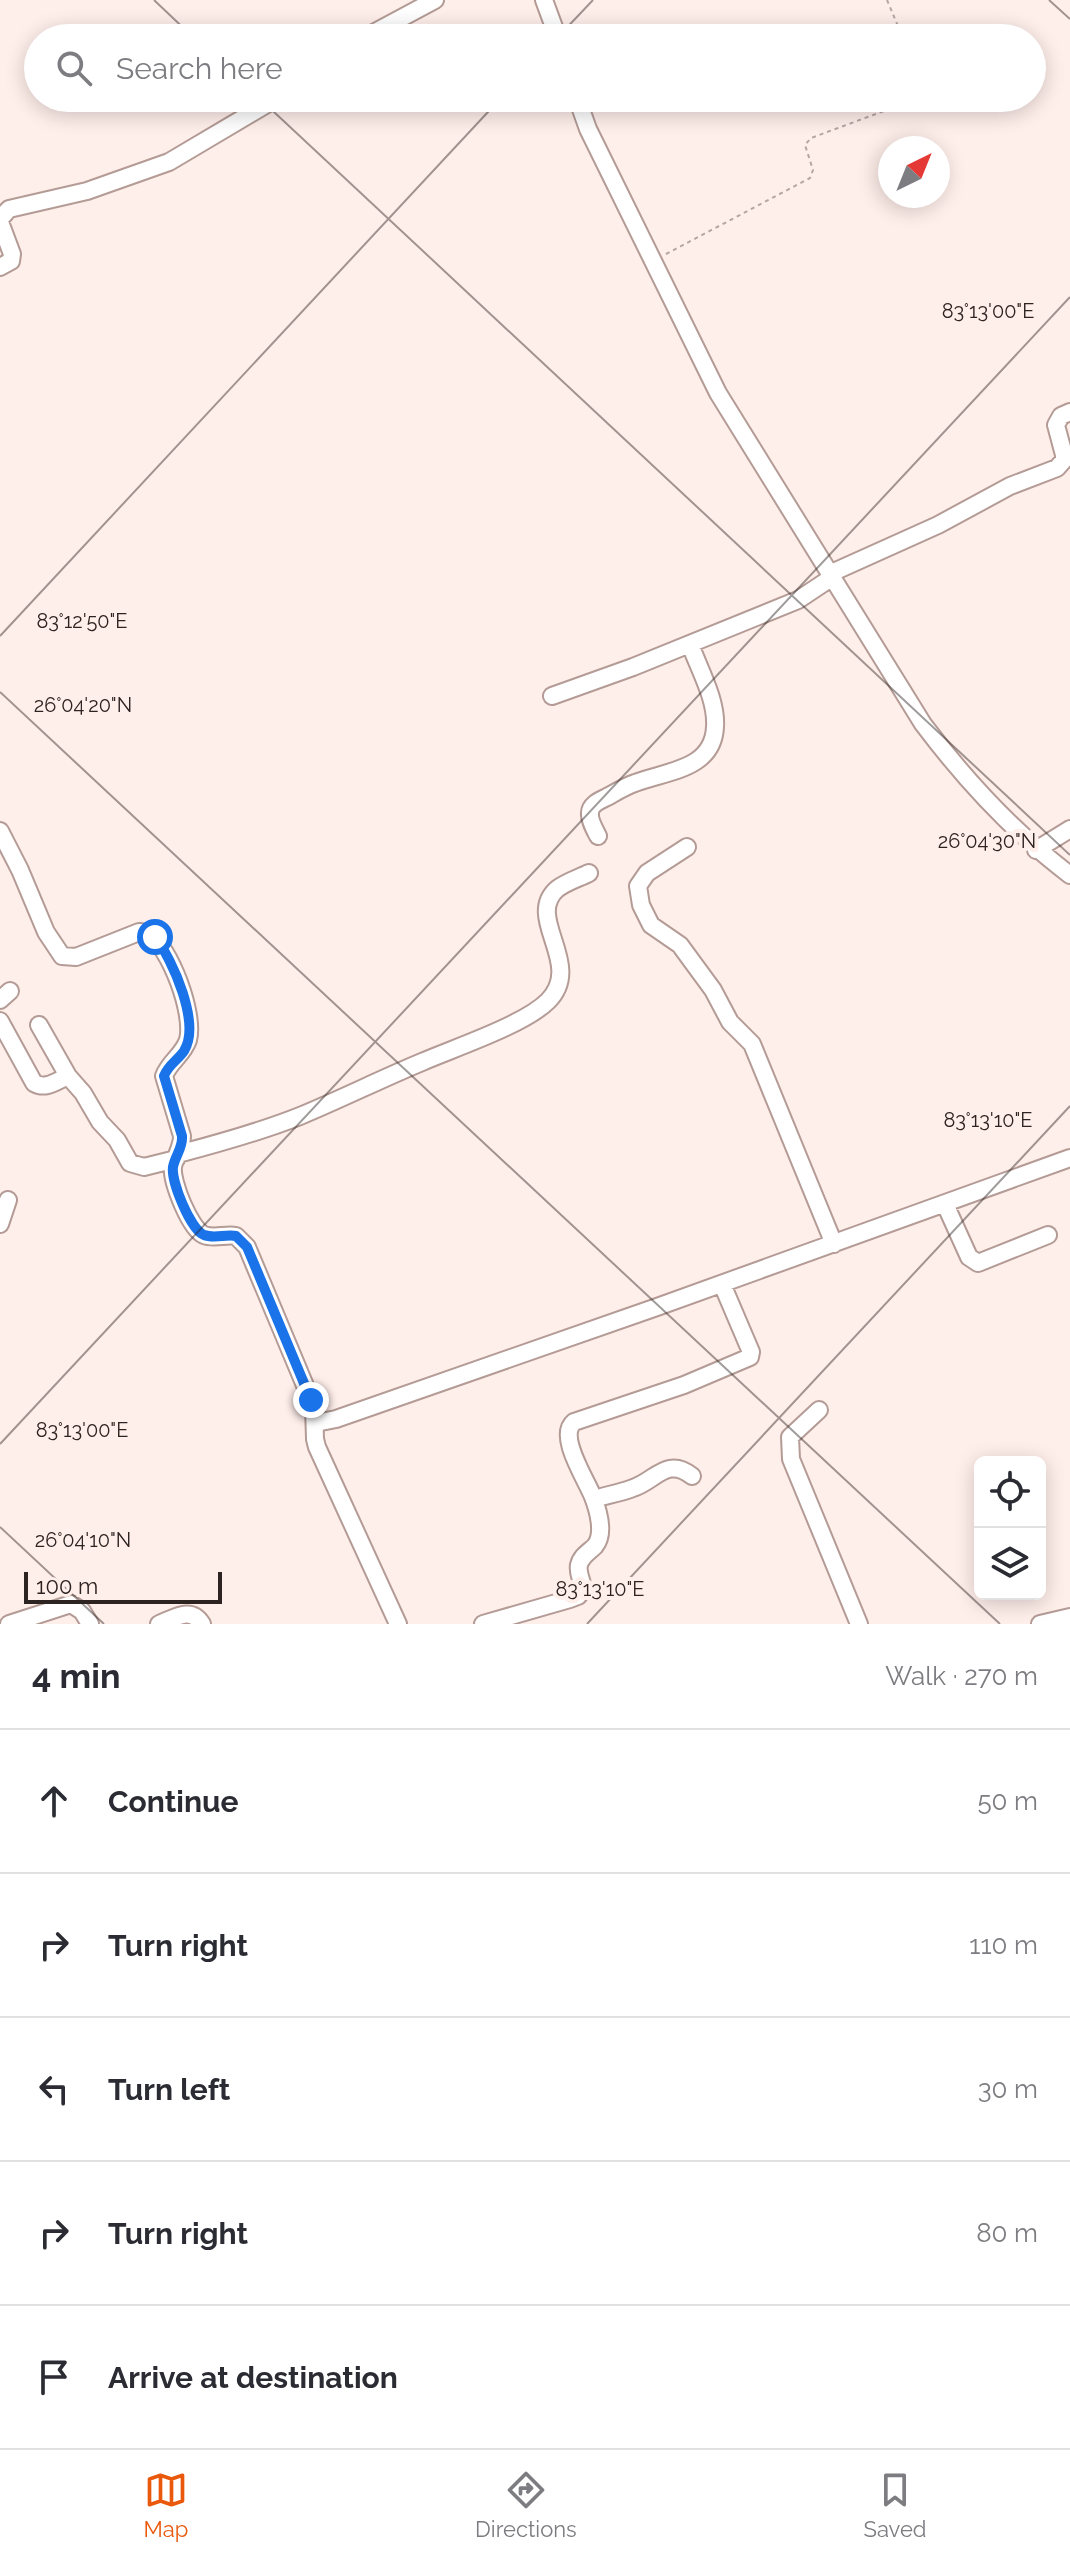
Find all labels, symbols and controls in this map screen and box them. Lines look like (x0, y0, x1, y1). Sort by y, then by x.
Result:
search box (24, 24, 1046, 112)
icon: search (52, 46, 96, 90)
text: Search here (116, 51, 283, 86)
north arrow (878, 136, 950, 208)
text: 83°13'00"E (942, 299, 1034, 323)
text: 83°12'50"E (37, 609, 127, 633)
text: 26°04'20"N (34, 693, 132, 717)
text: 26°04'30"N (938, 829, 1036, 853)
route start (137, 919, 173, 955)
text: 83°13'10"E (943, 1108, 1033, 1132)
route end (293, 1382, 329, 1418)
text: 83°13'00"E (36, 1418, 128, 1442)
map controls (974, 1456, 1046, 1600)
button: locate (974, 1456, 1046, 1528)
text: 26°04'10"N (35, 1528, 131, 1552)
button: layers (974, 1528, 1046, 1600)
scale bar (24, 1568, 222, 1604)
text: 100 m (36, 1573, 98, 1599)
text: 83°13'10"E (555, 1577, 645, 1601)
text: 4 min (32, 1656, 120, 1696)
text: Walk · 270 m (885, 1661, 1038, 1691)
icon: ahead (32, 1779, 76, 1823)
text: Continue (108, 1784, 239, 1819)
text: 50 m (977, 1786, 1038, 1816)
icon: right (32, 1923, 76, 1967)
text: Turn right (108, 1928, 248, 1963)
text: 110 m (969, 1930, 1038, 1960)
icon: left (32, 2067, 76, 2111)
text: Turn left (108, 2072, 230, 2107)
text: 30 m (978, 2074, 1038, 2104)
icon: right (32, 2211, 76, 2255)
text: Turn right (108, 2216, 248, 2251)
text: 80 m (976, 2218, 1038, 2248)
icon: arrive (32, 2355, 76, 2399)
text: Arrive at destination (108, 2360, 398, 2395)
tab: Map (143, 2468, 188, 2542)
tab: Directions (475, 2468, 577, 2542)
tab: Saved (864, 2468, 927, 2542)

